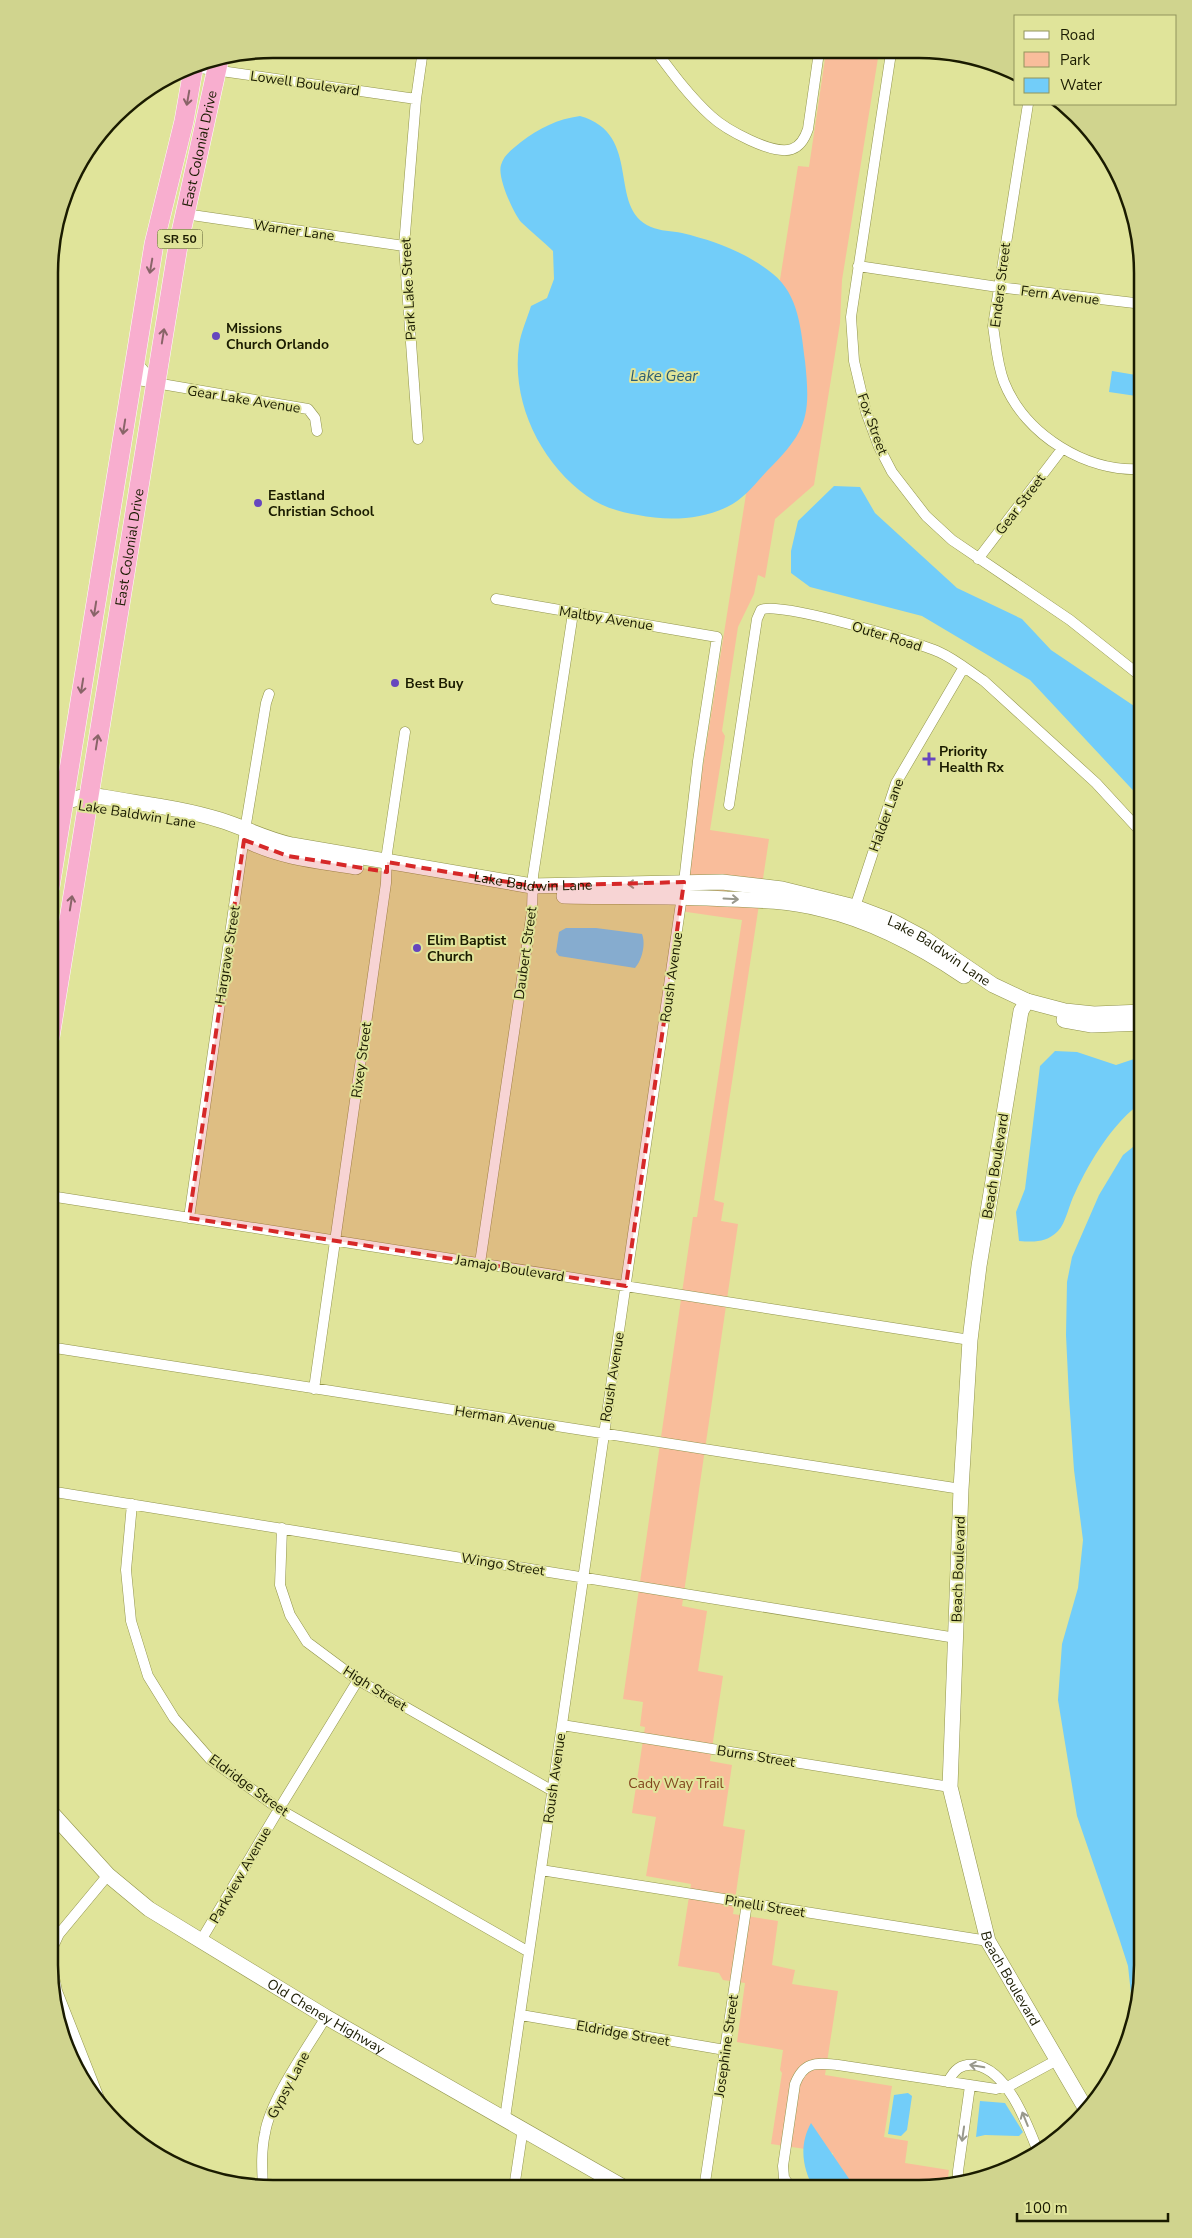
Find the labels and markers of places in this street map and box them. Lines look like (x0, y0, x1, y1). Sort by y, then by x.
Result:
place label: Missions Church Orlando (226, 319, 329, 354)
marker: Missions Church Orlando (210, 330, 222, 342)
place label: Eastland Christian School (268, 486, 375, 521)
marker: Eastland Christian School (252, 497, 264, 509)
place label: Best Buy (405, 674, 464, 693)
marker: Best Buy (389, 677, 401, 689)
place label: Priority Health Rx (939, 742, 1004, 777)
marker: Priority Health Rx (923, 753, 935, 765)
place label: Elim Baptist Church (427, 931, 507, 966)
marker: Elim Baptist Church (411, 942, 423, 954)

